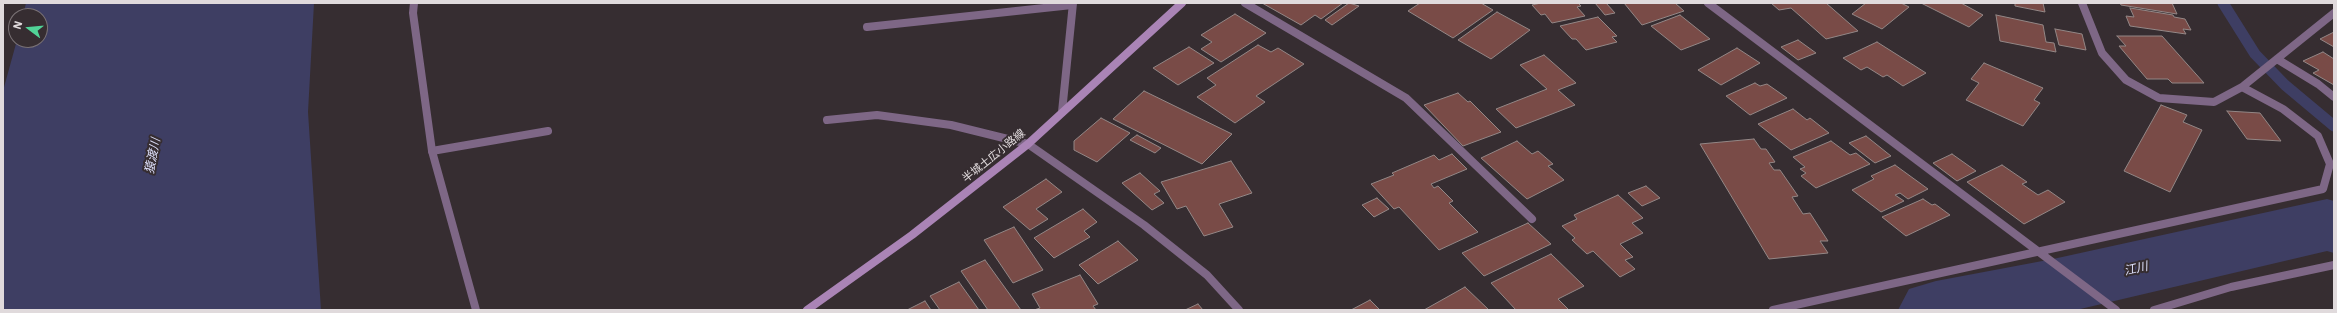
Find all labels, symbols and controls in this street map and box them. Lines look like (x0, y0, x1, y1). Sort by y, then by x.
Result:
north arrow (8, 8, 48, 48)
text: N (10, 19, 25, 31)
street label: 半城土広小路線 (960, 127, 1028, 185)
water label: 猿渡川 (142, 137, 164, 175)
water label: 江川 (2123, 259, 2149, 279)

